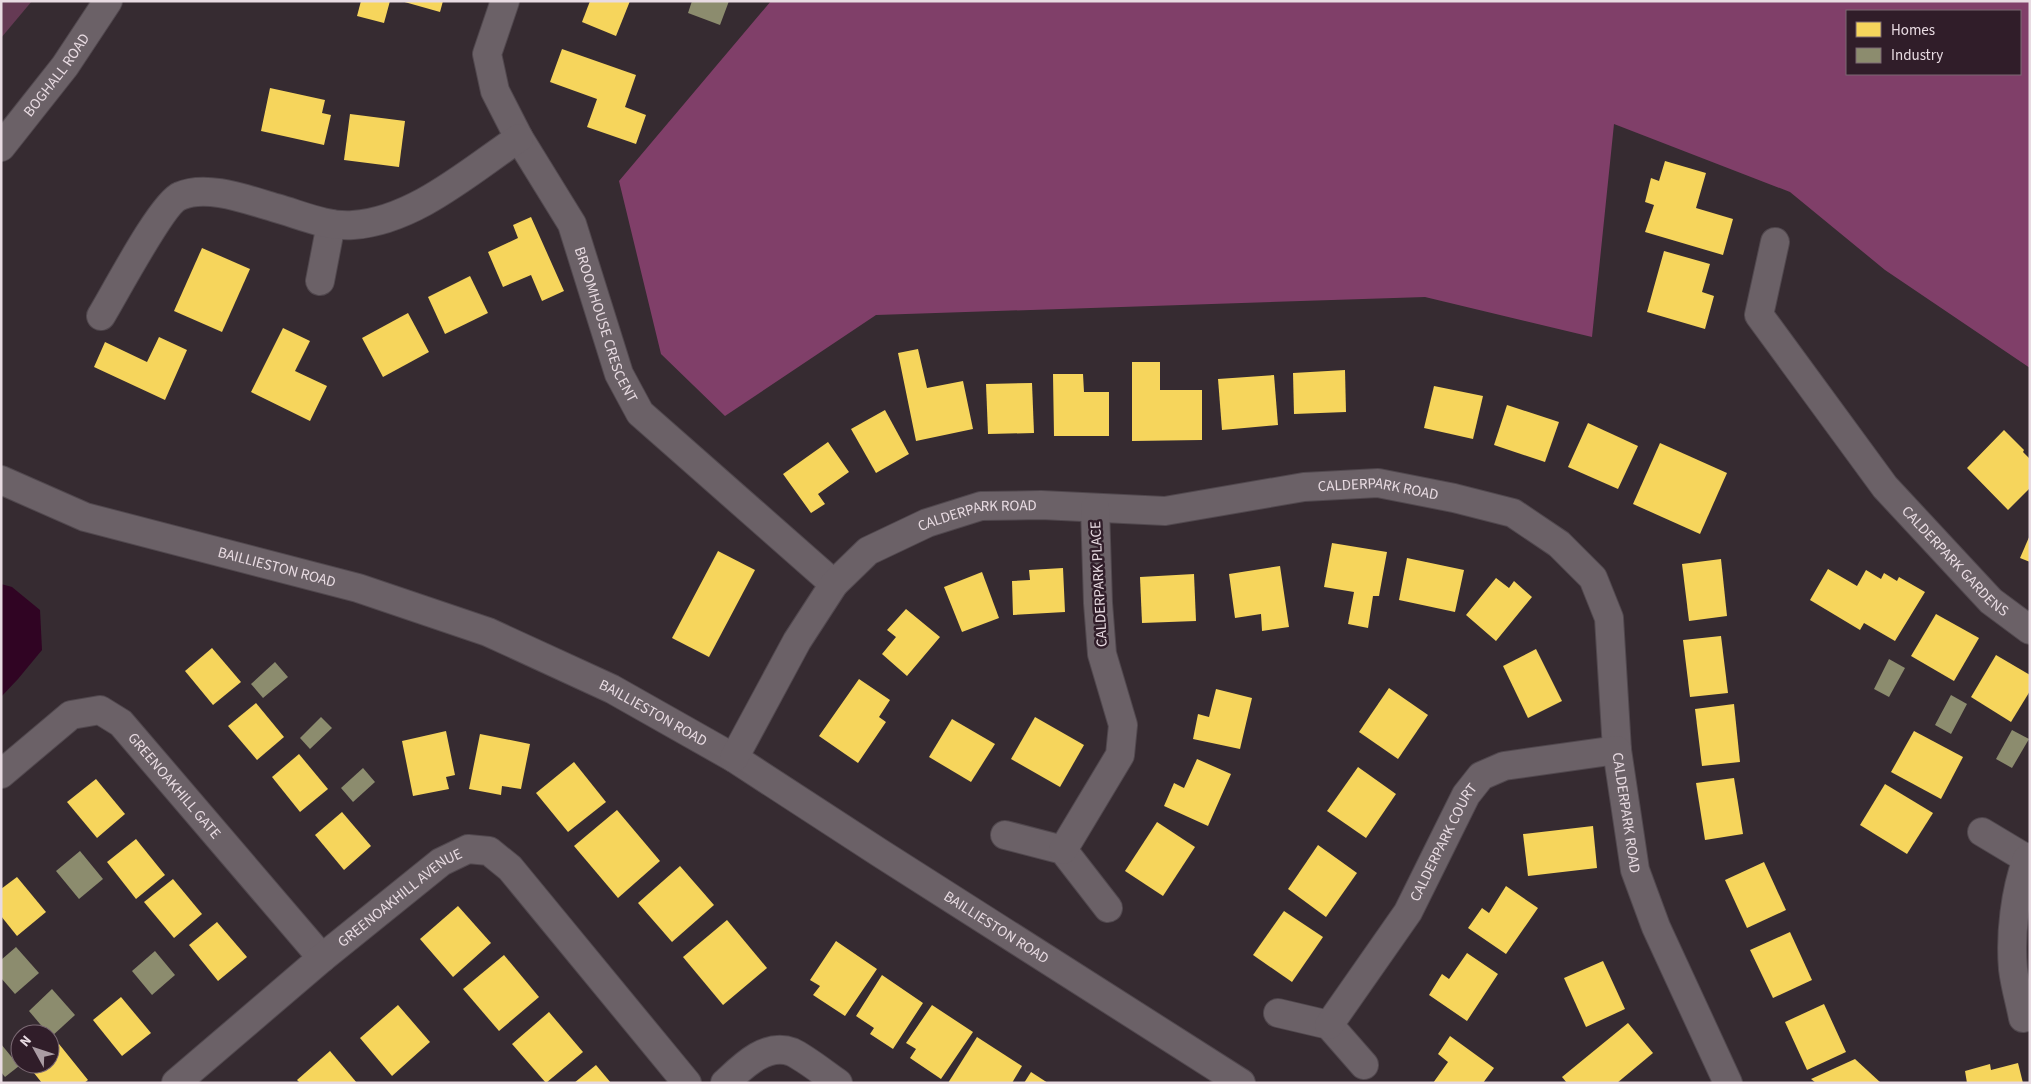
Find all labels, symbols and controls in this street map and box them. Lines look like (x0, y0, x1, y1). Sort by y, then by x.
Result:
legend (1846, 10, 2021, 75)
text: Homes (1891, 20, 1935, 41)
street label: BOGHALL ROAD (18, 29, 94, 121)
text: Industry (1891, 45, 1943, 66)
street label: BROOMHOUSE CRESCENT (569, 244, 643, 406)
street label: CALDERPARK ROAD (1317, 472, 1440, 505)
street label: CALDERPARK ROAD (914, 495, 1037, 537)
street label: CALDERPARK GARDENS (1897, 501, 2013, 621)
street label: CALDERPARK PLACE (1085, 520, 1113, 648)
street label: BAILLIESTON ROAD (216, 541, 338, 592)
street label: BAILLIESTON ROAD (596, 674, 711, 751)
street label: GREENOAKHILL GATE (123, 728, 226, 843)
street label: CALDERPARK ROAD (1607, 751, 1646, 874)
street label: CALDERPARK COURT (1404, 779, 1482, 905)
street label: GREENOAKHILL AVENUE (333, 843, 465, 952)
street label: BAILLIESTON ROAD (940, 886, 1053, 969)
north arrow (10, 1024, 60, 1074)
text: N (15, 1031, 36, 1051)

